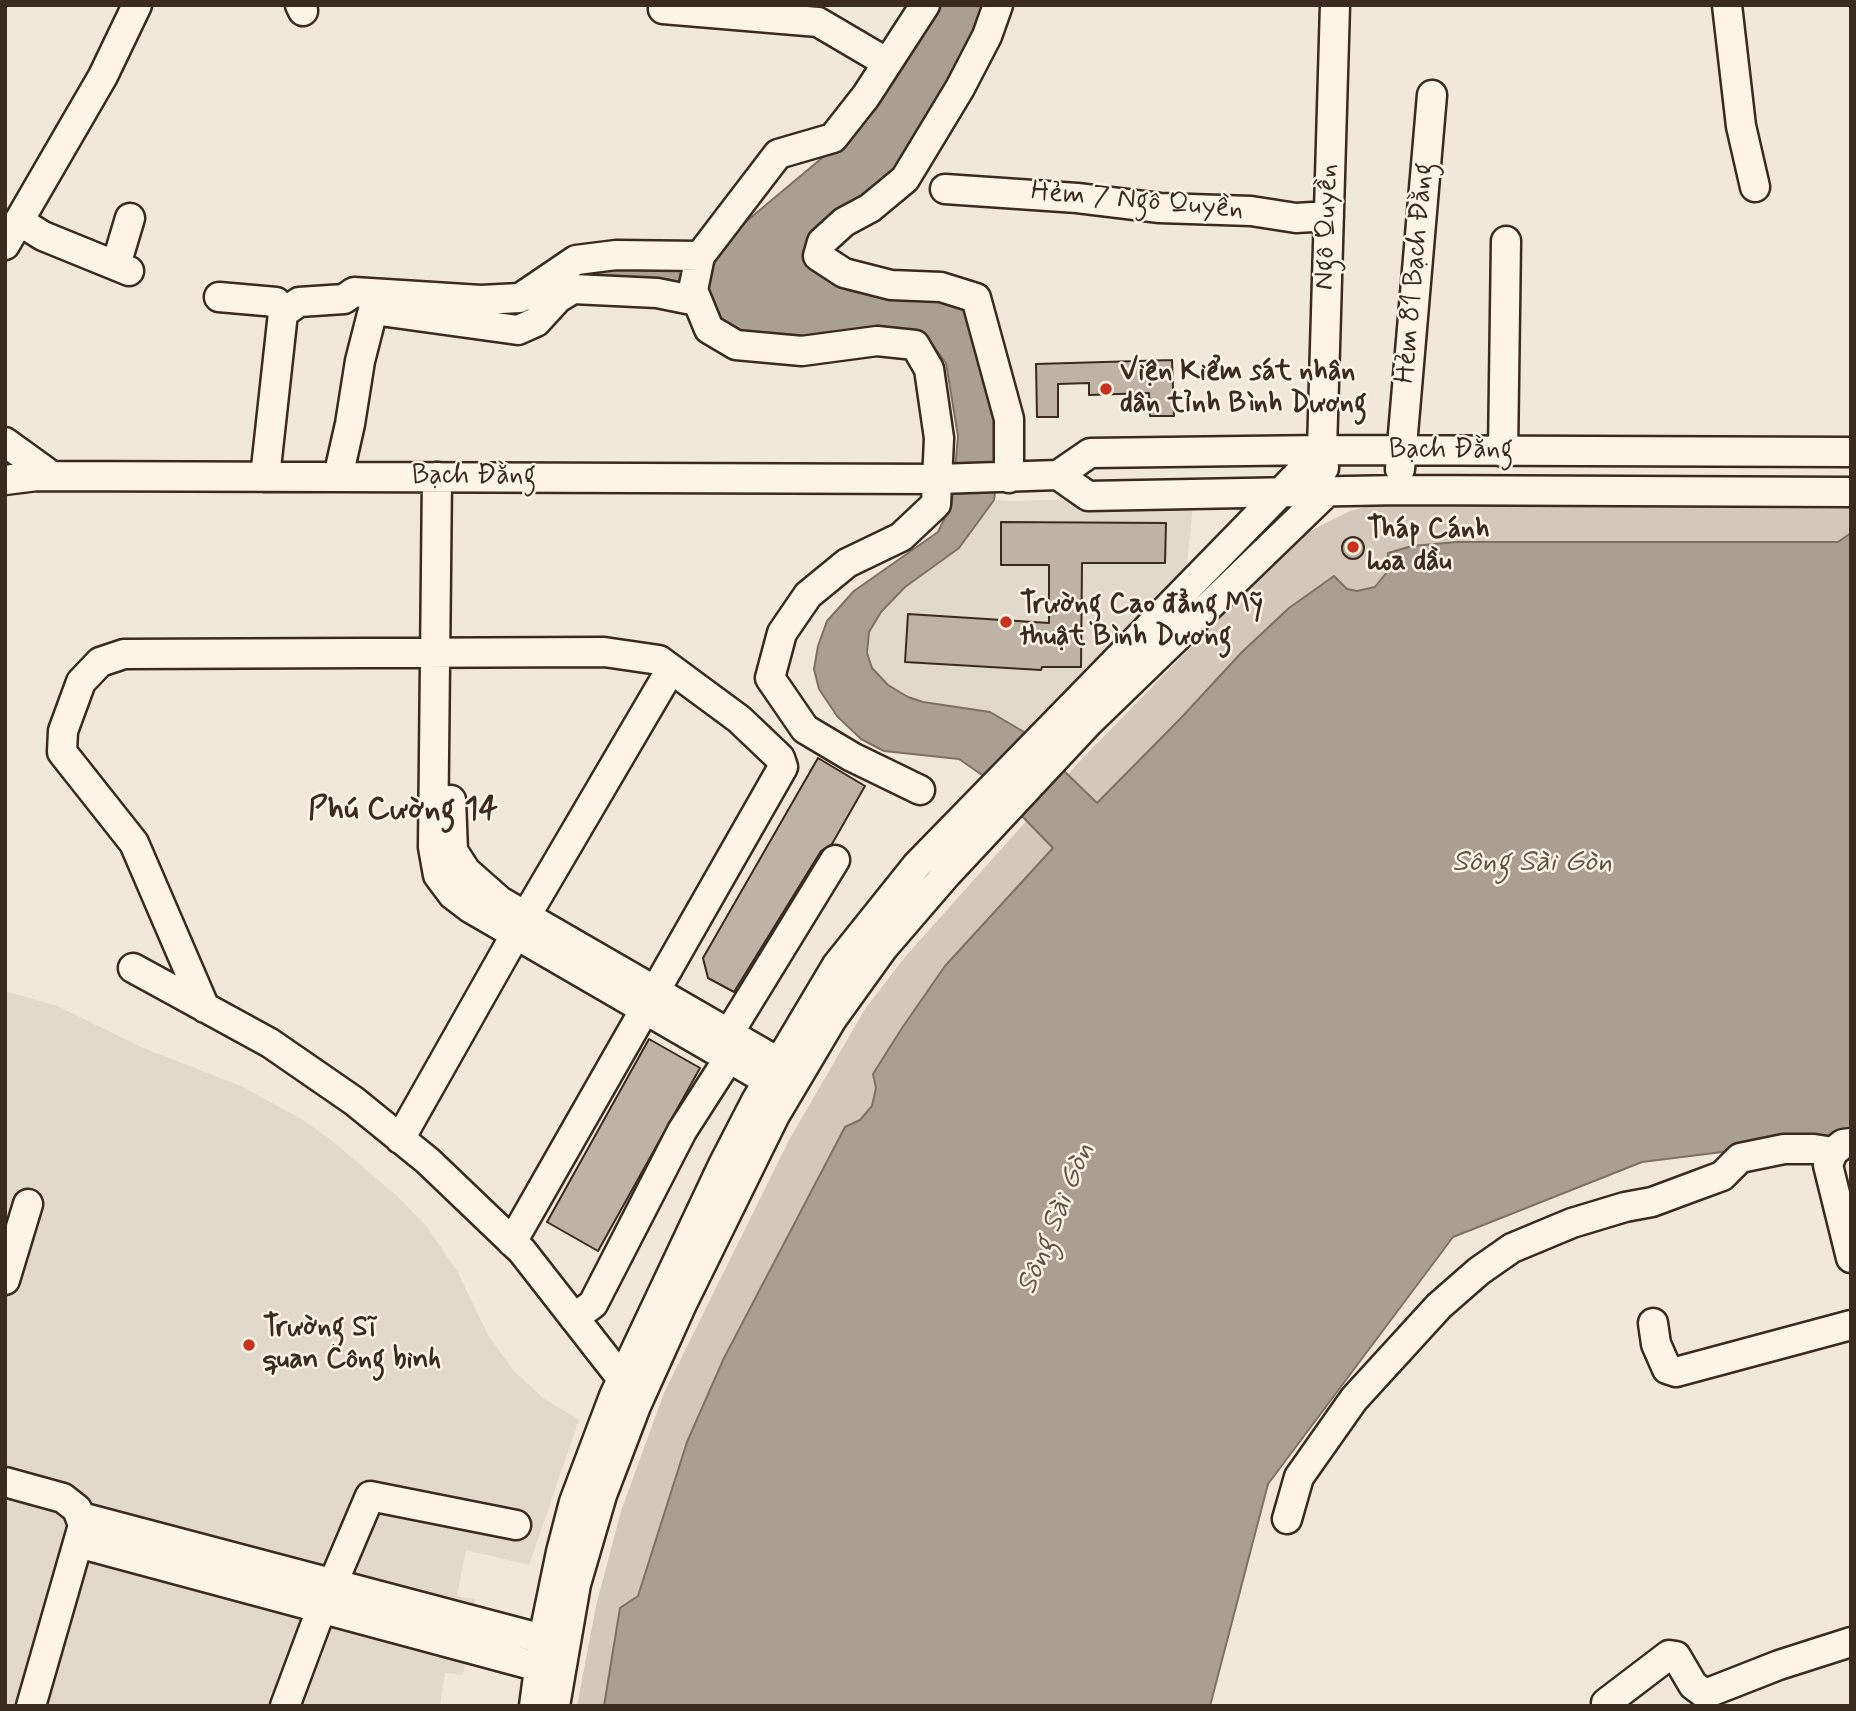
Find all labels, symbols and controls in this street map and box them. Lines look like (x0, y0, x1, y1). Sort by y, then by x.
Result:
street label: Hẻm 81 Bạch Đằng (1390, 161, 1442, 385)
street label: Ngô Quyền (1309, 163, 1347, 291)
street label: Hẻm 7 Ngô Quyền (1029, 176, 1245, 228)
place label: Viện Kiểm sát nhân dân tỉnh Bình Dương (1120, 356, 1367, 422)
marker: Viện Kiểm sát nhân dân tỉnh Bình Dương (1098, 381, 1114, 397)
street label: Bạch Đằng (1389, 434, 1513, 468)
street label: Bạch Đằng (412, 460, 536, 494)
place label: Tháp Cánh hoa dầu (1367, 514, 1490, 580)
marker: Tháp Cánh hoa dầu (1345, 539, 1361, 555)
place label: Trường Cao đẳng Mỹ thuật Bình Dương (1020, 589, 1263, 655)
marker: Trường Cao đẳng Mỹ thuật Bình Dương (998, 614, 1014, 630)
district label: Phú Cường 14 (308, 792, 498, 830)
water label: Sông Sài Gòn (1452, 846, 1612, 882)
water label: Sông Sài Gòn (1010, 1138, 1104, 1300)
place label: Trường Sĩ quan Công binh (263, 1312, 441, 1378)
marker: Trường Sĩ quan Công binh (241, 1337, 257, 1353)

